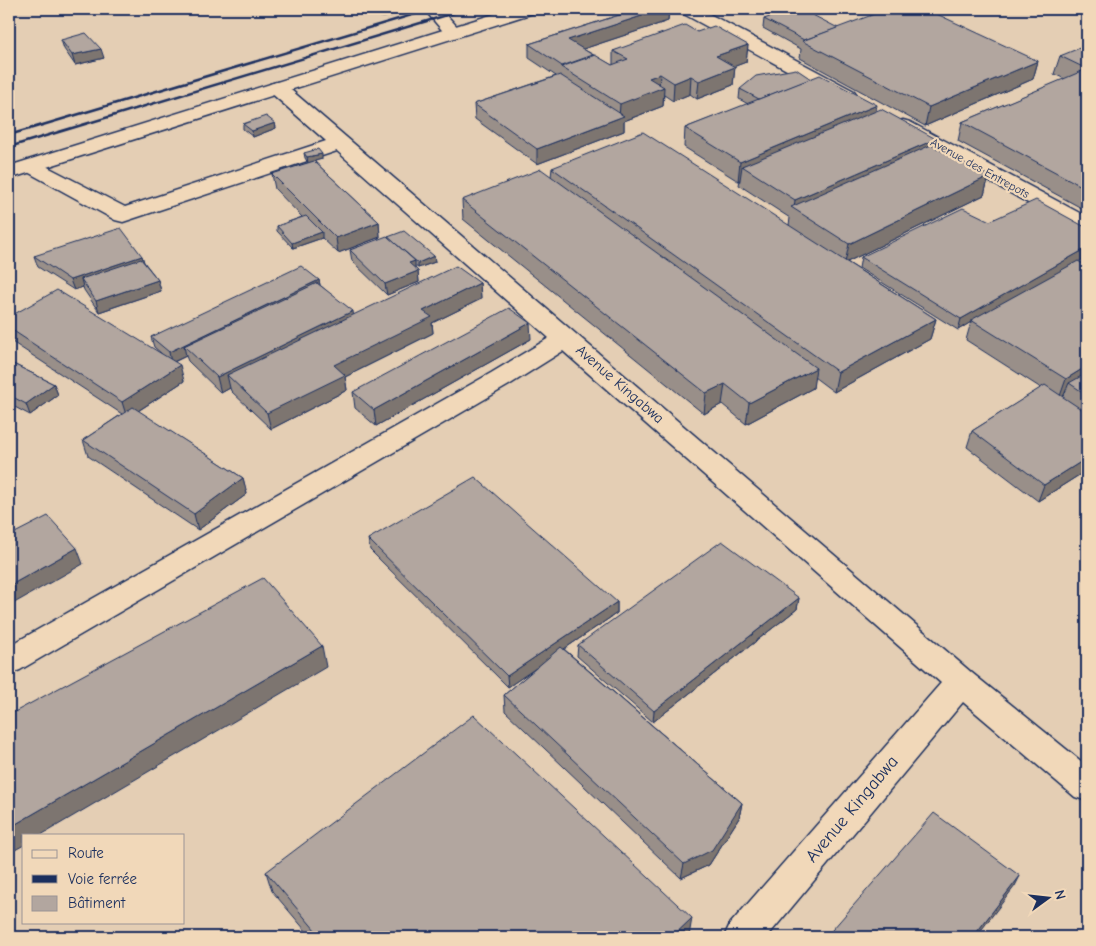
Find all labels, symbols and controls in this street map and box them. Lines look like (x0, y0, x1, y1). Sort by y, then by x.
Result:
street label: Avenue des Entrepots (928, 135, 1032, 201)
street label: Avenue Kingabwa (572, 341, 668, 427)
street label: Avenue Kingabwa (801, 751, 903, 867)
legend (22, 834, 185, 924)
text: Route (68, 844, 104, 862)
text: Voie ferrée (68, 870, 137, 888)
north arrow (1024, 874, 1074, 924)
text: N (1051, 888, 1069, 901)
text: Bâtiment (68, 894, 126, 912)

